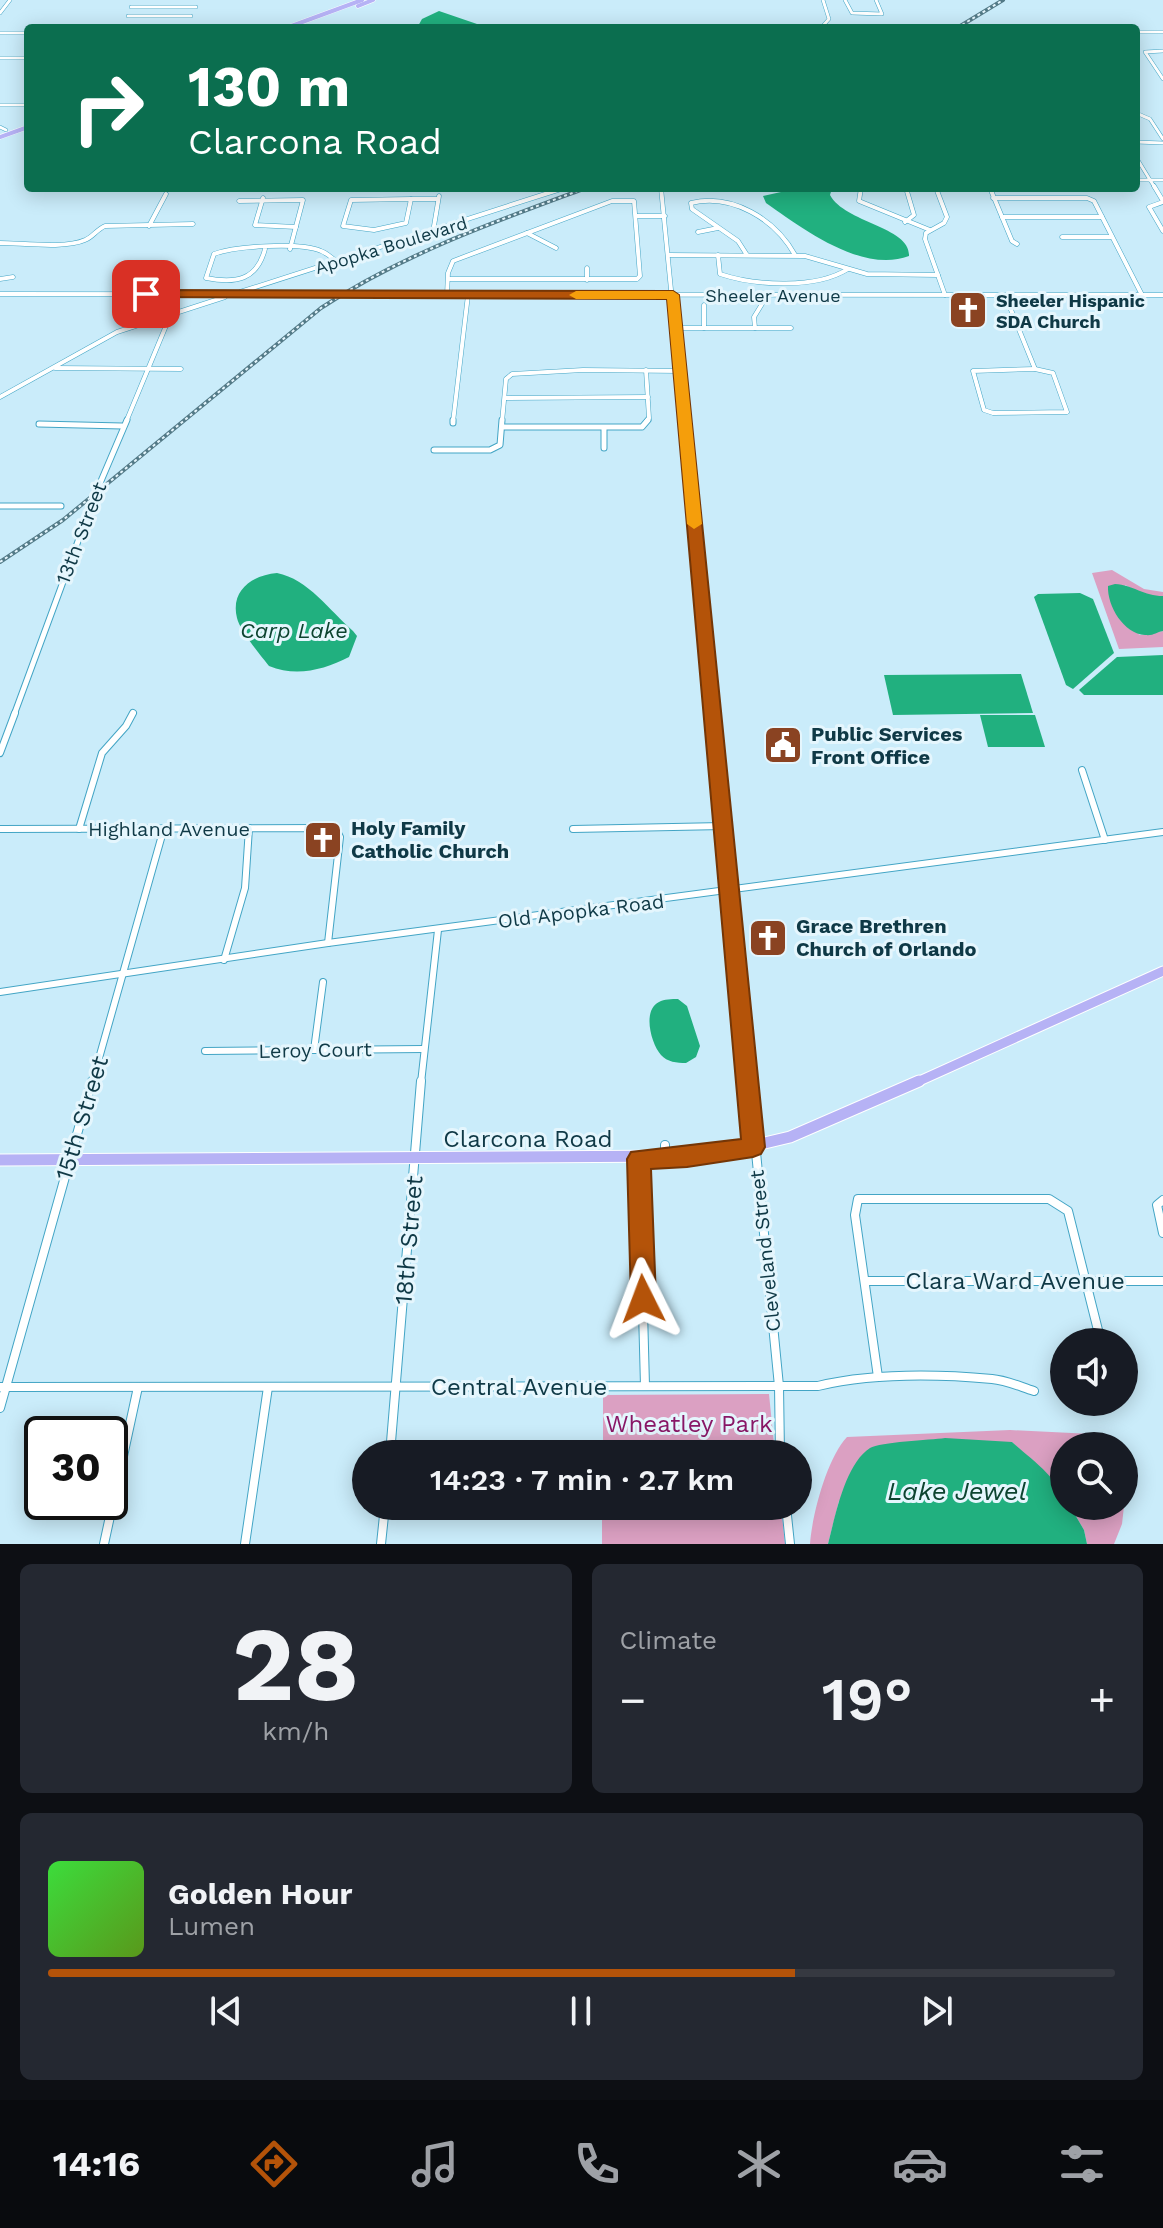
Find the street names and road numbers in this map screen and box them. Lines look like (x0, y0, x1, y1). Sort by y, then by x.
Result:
street label: Apopka Boulevard (312, 212, 470, 278)
street label: Sheeler Avenue (705, 285, 841, 306)
street label: 13th Street (51, 478, 112, 587)
street label: Highland Avenue (88, 817, 250, 841)
street label: Old Apopka Road (496, 889, 666, 933)
street label: Leroy Court (258, 1037, 373, 1063)
street label: 15th Street (50, 1052, 114, 1184)
street label: Clarcona Road (443, 1125, 613, 1153)
street label: Cleveland Street (745, 1168, 785, 1333)
street label: 18th Street (389, 1174, 429, 1306)
street label: Clara Ward Avenue (905, 1267, 1125, 1295)
street label: Central Avenue (431, 1373, 607, 1401)

